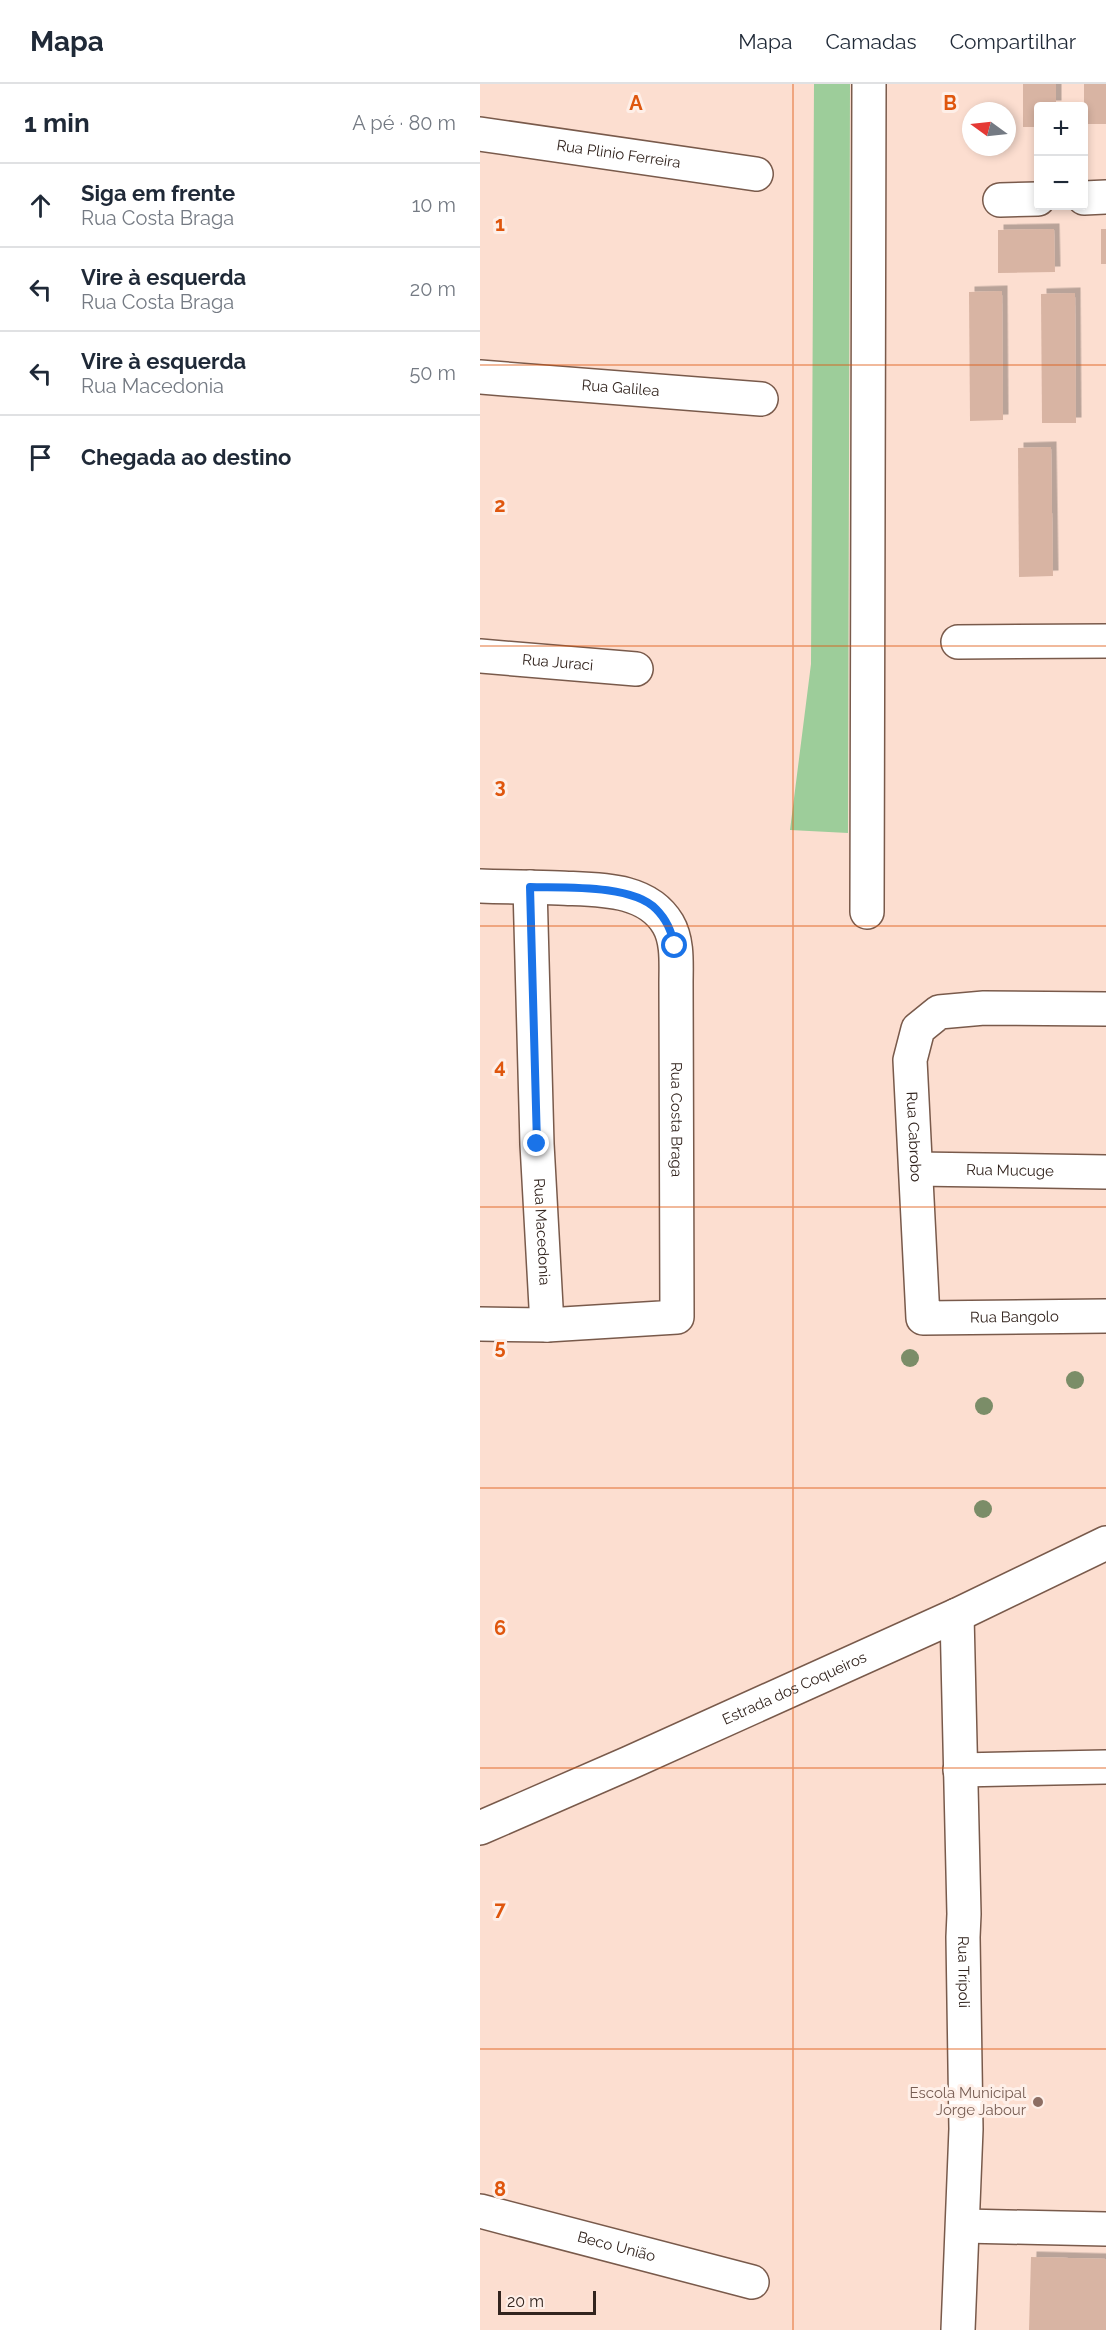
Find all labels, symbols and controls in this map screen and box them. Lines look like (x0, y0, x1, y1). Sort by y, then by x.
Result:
text: Mapa (30, 25, 104, 58)
text: Mapa (738, 29, 792, 54)
text: Camadas (825, 29, 917, 54)
text: Compartilhar (950, 29, 1076, 54)
text: A (629, 91, 643, 115)
text: B (943, 91, 957, 115)
north arrow (962, 102, 1016, 156)
map controls (1034, 102, 1088, 210)
button: + (1034, 102, 1088, 156)
text: 1 min (24, 108, 90, 138)
text: A pé · 80 m (352, 111, 456, 135)
street label: Rua Plinio Ferreira (555, 136, 682, 172)
button: − (1034, 156, 1088, 210)
text: Siga em frente (81, 180, 235, 206)
icon: ahead (24, 189, 57, 222)
text: 10 m (412, 193, 456, 217)
text: Rua Costa Braga (81, 206, 234, 230)
text: 1 (495, 212, 505, 236)
text: Vire à esquerda (81, 264, 246, 290)
icon: left (24, 273, 57, 306)
text: 20 m (410, 277, 456, 301)
text: Rua Costa Braga (81, 290, 234, 314)
text: Vire à esquerda (81, 348, 246, 374)
icon: left (24, 357, 57, 390)
text: 50 m (409, 361, 456, 385)
text: Rua Macedonia (81, 374, 224, 398)
street label: Rua Galilea (581, 376, 660, 400)
icon: arrive (24, 441, 57, 474)
text: Chegada ao destino (81, 444, 291, 470)
text: 2 (494, 493, 506, 517)
street label: Rua Juraci (521, 651, 594, 674)
text: 3 (494, 774, 506, 798)
route start (661, 932, 687, 958)
text: 4 (494, 1054, 506, 1078)
street label: Rua Costa Braga (667, 1062, 686, 1177)
street label: Rua Cabrobo (903, 1091, 925, 1182)
route end (523, 1130, 549, 1156)
street label: Rua Mucuge (966, 1161, 1054, 1180)
street label: Rua Macedonia (530, 1178, 554, 1286)
street label: Rua Bangolo (970, 1308, 1059, 1326)
text: 5 (494, 1335, 506, 1359)
text: 6 (494, 1616, 506, 1640)
street label: Estrada dos Coqueiros (719, 1648, 869, 1729)
text: 7 (494, 1897, 506, 1921)
street label: Rua Trípoli (954, 1936, 973, 2008)
place label: Escola Municipal Jorge Jabour (909, 2084, 1027, 2119)
marker: Escola Municipal Jorge Jabour (1031, 2095, 1045, 2109)
text: 8 (494, 2177, 506, 2201)
street label: Beco União (575, 2228, 658, 2265)
scale bar (498, 2288, 596, 2316)
text: 20 m (507, 2292, 544, 2311)

